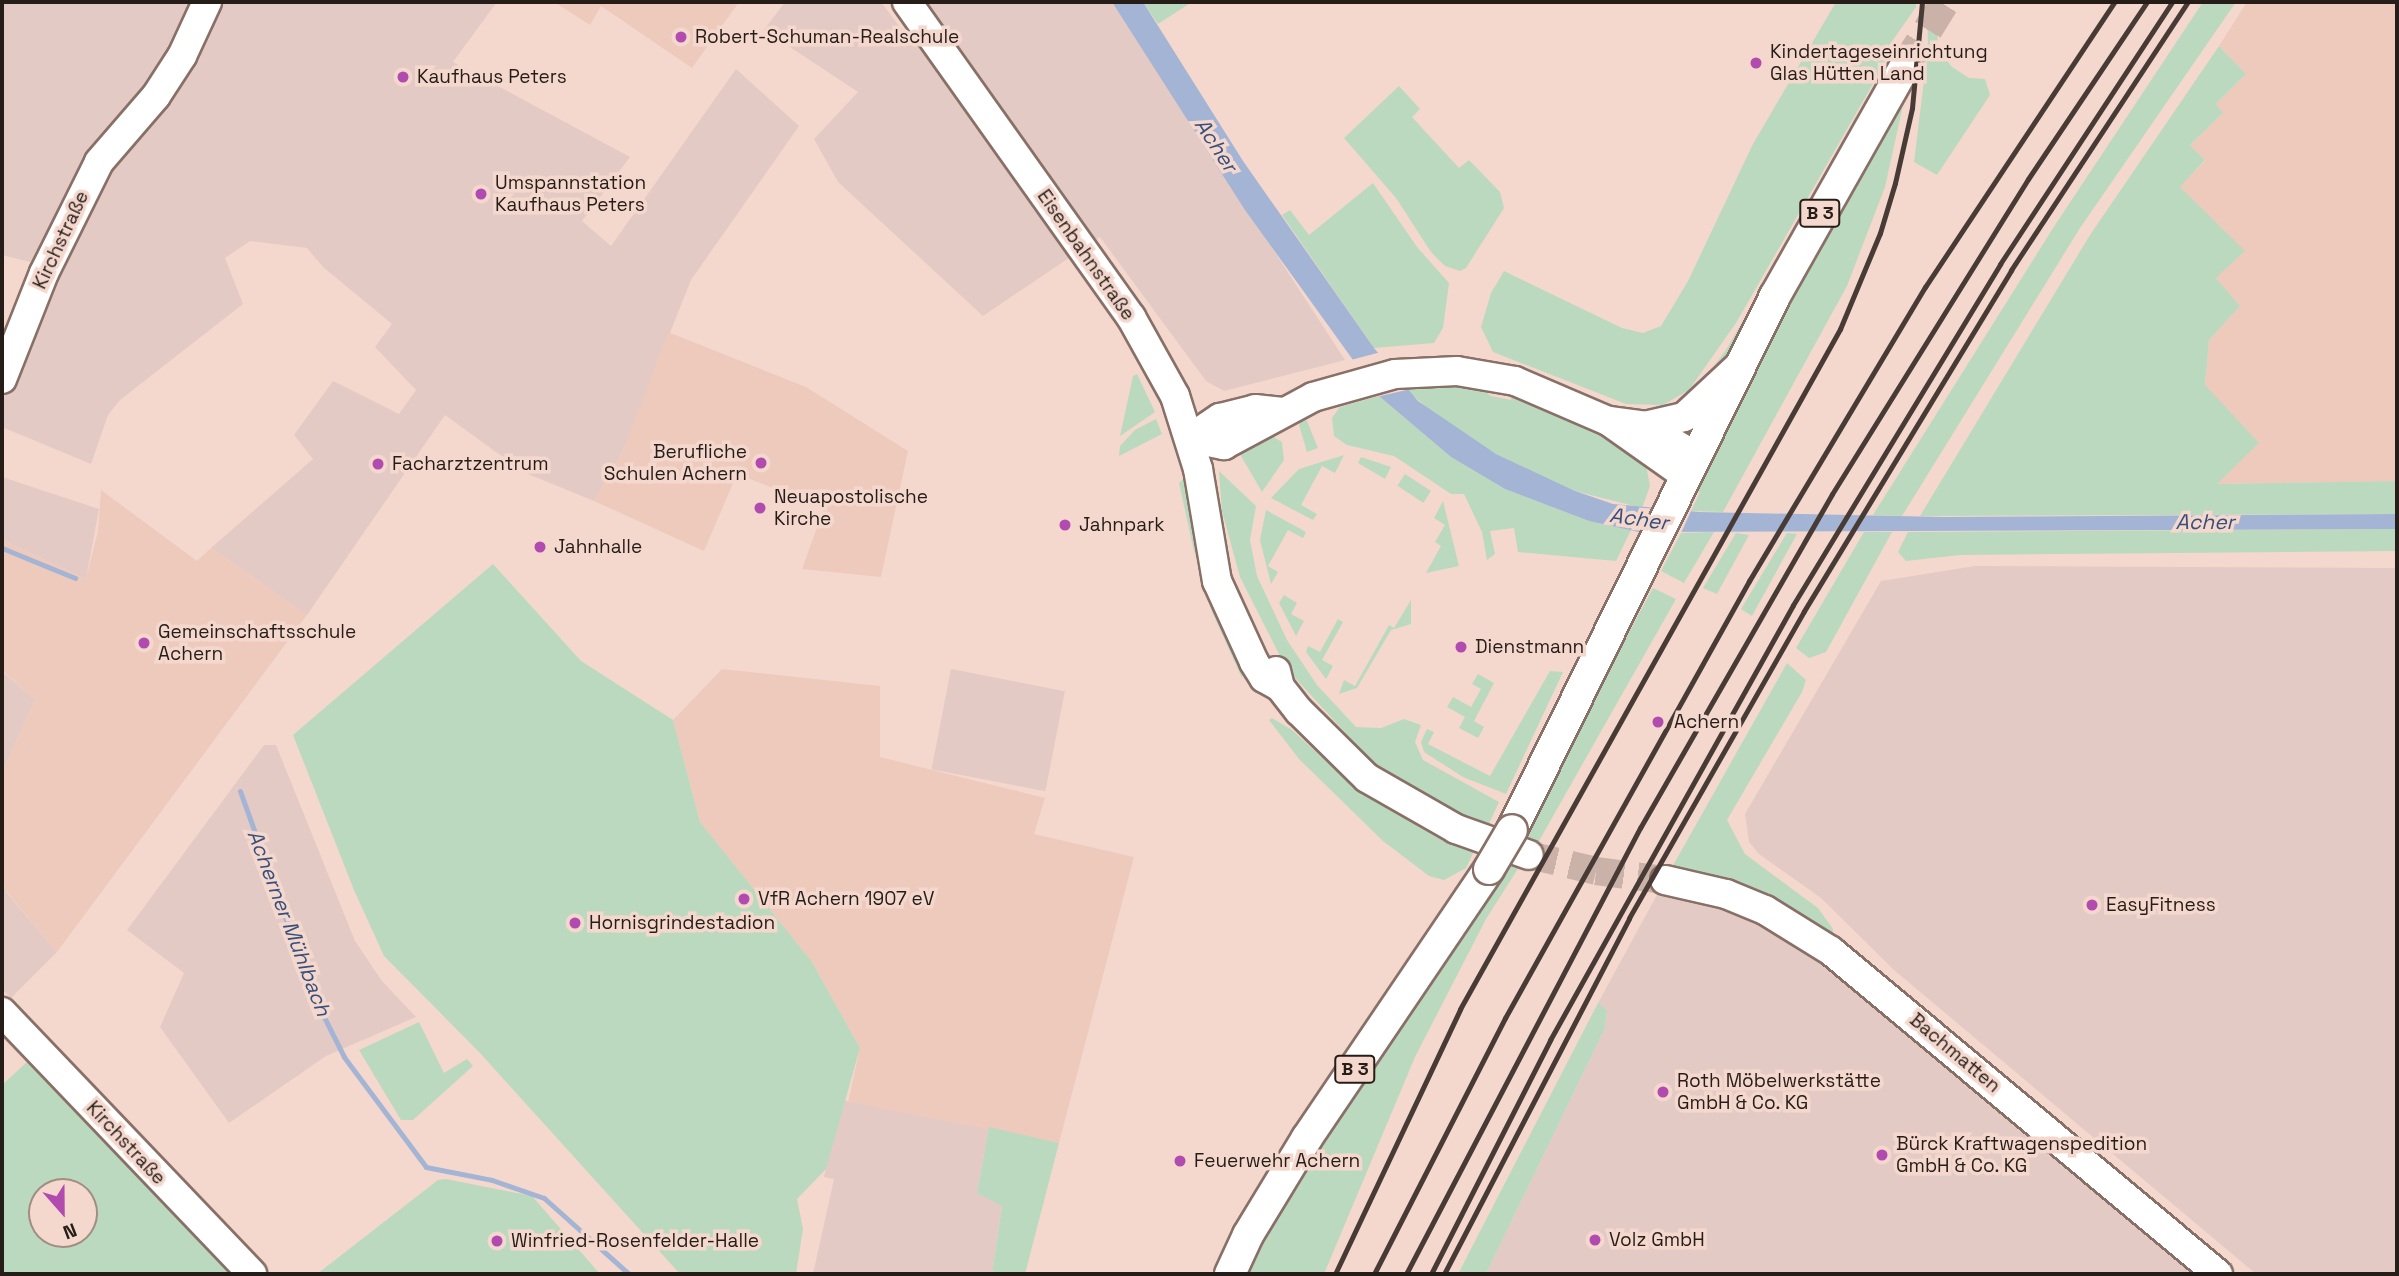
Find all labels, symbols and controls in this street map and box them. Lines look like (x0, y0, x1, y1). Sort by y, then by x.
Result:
place label: Robert-Schuman-Realschule (695, 26, 959, 48)
marker: Robert-Schuman-Realschule (673, 29, 689, 45)
place label: Kindertageseinrichtung Glas Hütten Land (1770, 41, 1988, 85)
marker: Kindertageseinrichtung Glas Hütten Land (1748, 55, 1764, 71)
place label: Kaufhaus Peters (417, 66, 567, 88)
marker: Kaufhaus Peters (395, 69, 411, 85)
water label: Acher (1189, 113, 1243, 177)
place label: Umspannstation Kaufhaus Peters (495, 172, 646, 216)
street label: Eisenbahnstraße (1032, 185, 1140, 325)
marker: Umspannstation Kaufhaus Peters (473, 186, 489, 202)
street label: Kirchstraße (28, 187, 94, 293)
road number: B 3 (1799, 198, 1841, 228)
place label: Berufliche Schulen Achern (603, 441, 747, 485)
place label: Facharztzentrum (392, 453, 549, 475)
marker: Berufliche Schulen Achern (753, 455, 769, 471)
marker: Facharztzentrum (370, 456, 386, 472)
place label: Neuapostolische Kirche (774, 486, 928, 530)
marker: Neuapostolische Kirche (752, 500, 768, 516)
water label: Acher (1608, 502, 1670, 536)
water label: Acher (2175, 509, 2235, 535)
place label: Jahnpark (1079, 514, 1165, 536)
marker: Jahnpark (1057, 517, 1073, 533)
place label: Jahnhalle (554, 536, 642, 558)
marker: Jahnhalle (532, 539, 548, 555)
place label: Gemeinschaftsschule Achern (158, 621, 356, 665)
marker: Gemeinschaftsschule Achern (136, 635, 152, 651)
place label: Dienstmann (1475, 636, 1584, 658)
marker: Dienstmann (1453, 639, 1469, 655)
place label: Achern (1674, 711, 1739, 733)
marker: Achern (1648, 712, 1668, 732)
water label: Acherner Mühlbach (242, 826, 336, 1020)
place label: VfR Achern 1907 eV (758, 888, 935, 910)
marker: VfR Achern 1907 eV (736, 891, 752, 907)
place label: EasyFitness (2106, 894, 2216, 916)
marker: EasyFitness (2084, 897, 2100, 913)
place label: Hornisgrindestadion (589, 912, 775, 934)
marker: Hornisgrindestadion (567, 915, 583, 931)
street label: Bachmatten (1905, 1009, 2005, 1097)
road number: B 3 (1334, 1054, 1376, 1084)
place label: Roth Möbelwerkstätte GmbH & Co. KG (1677, 1070, 1881, 1114)
marker: Roth Möbelwerkstätte GmbH & Co. KG (1655, 1084, 1671, 1100)
street label: Kirchstraße (82, 1097, 170, 1189)
place label: Bürck Kraftwagenspedition GmbH & Co. KG (1896, 1133, 2147, 1177)
marker: Bürck Kraftwagenspedition GmbH & Co. KG (1874, 1147, 1890, 1163)
place label: Feuerwehr Achern (1194, 1150, 1360, 1172)
marker: Feuerwehr Achern (1172, 1153, 1188, 1169)
north arrow (28, 1178, 98, 1248)
text: N (60, 1217, 80, 1245)
place label: Volz GmbH (1609, 1229, 1705, 1251)
place label: Winfried-Rosenfelder-Halle (511, 1230, 759, 1252)
marker: Volz GmbH (1587, 1232, 1603, 1248)
marker: Winfried-Rosenfelder-Halle (489, 1233, 505, 1249)

